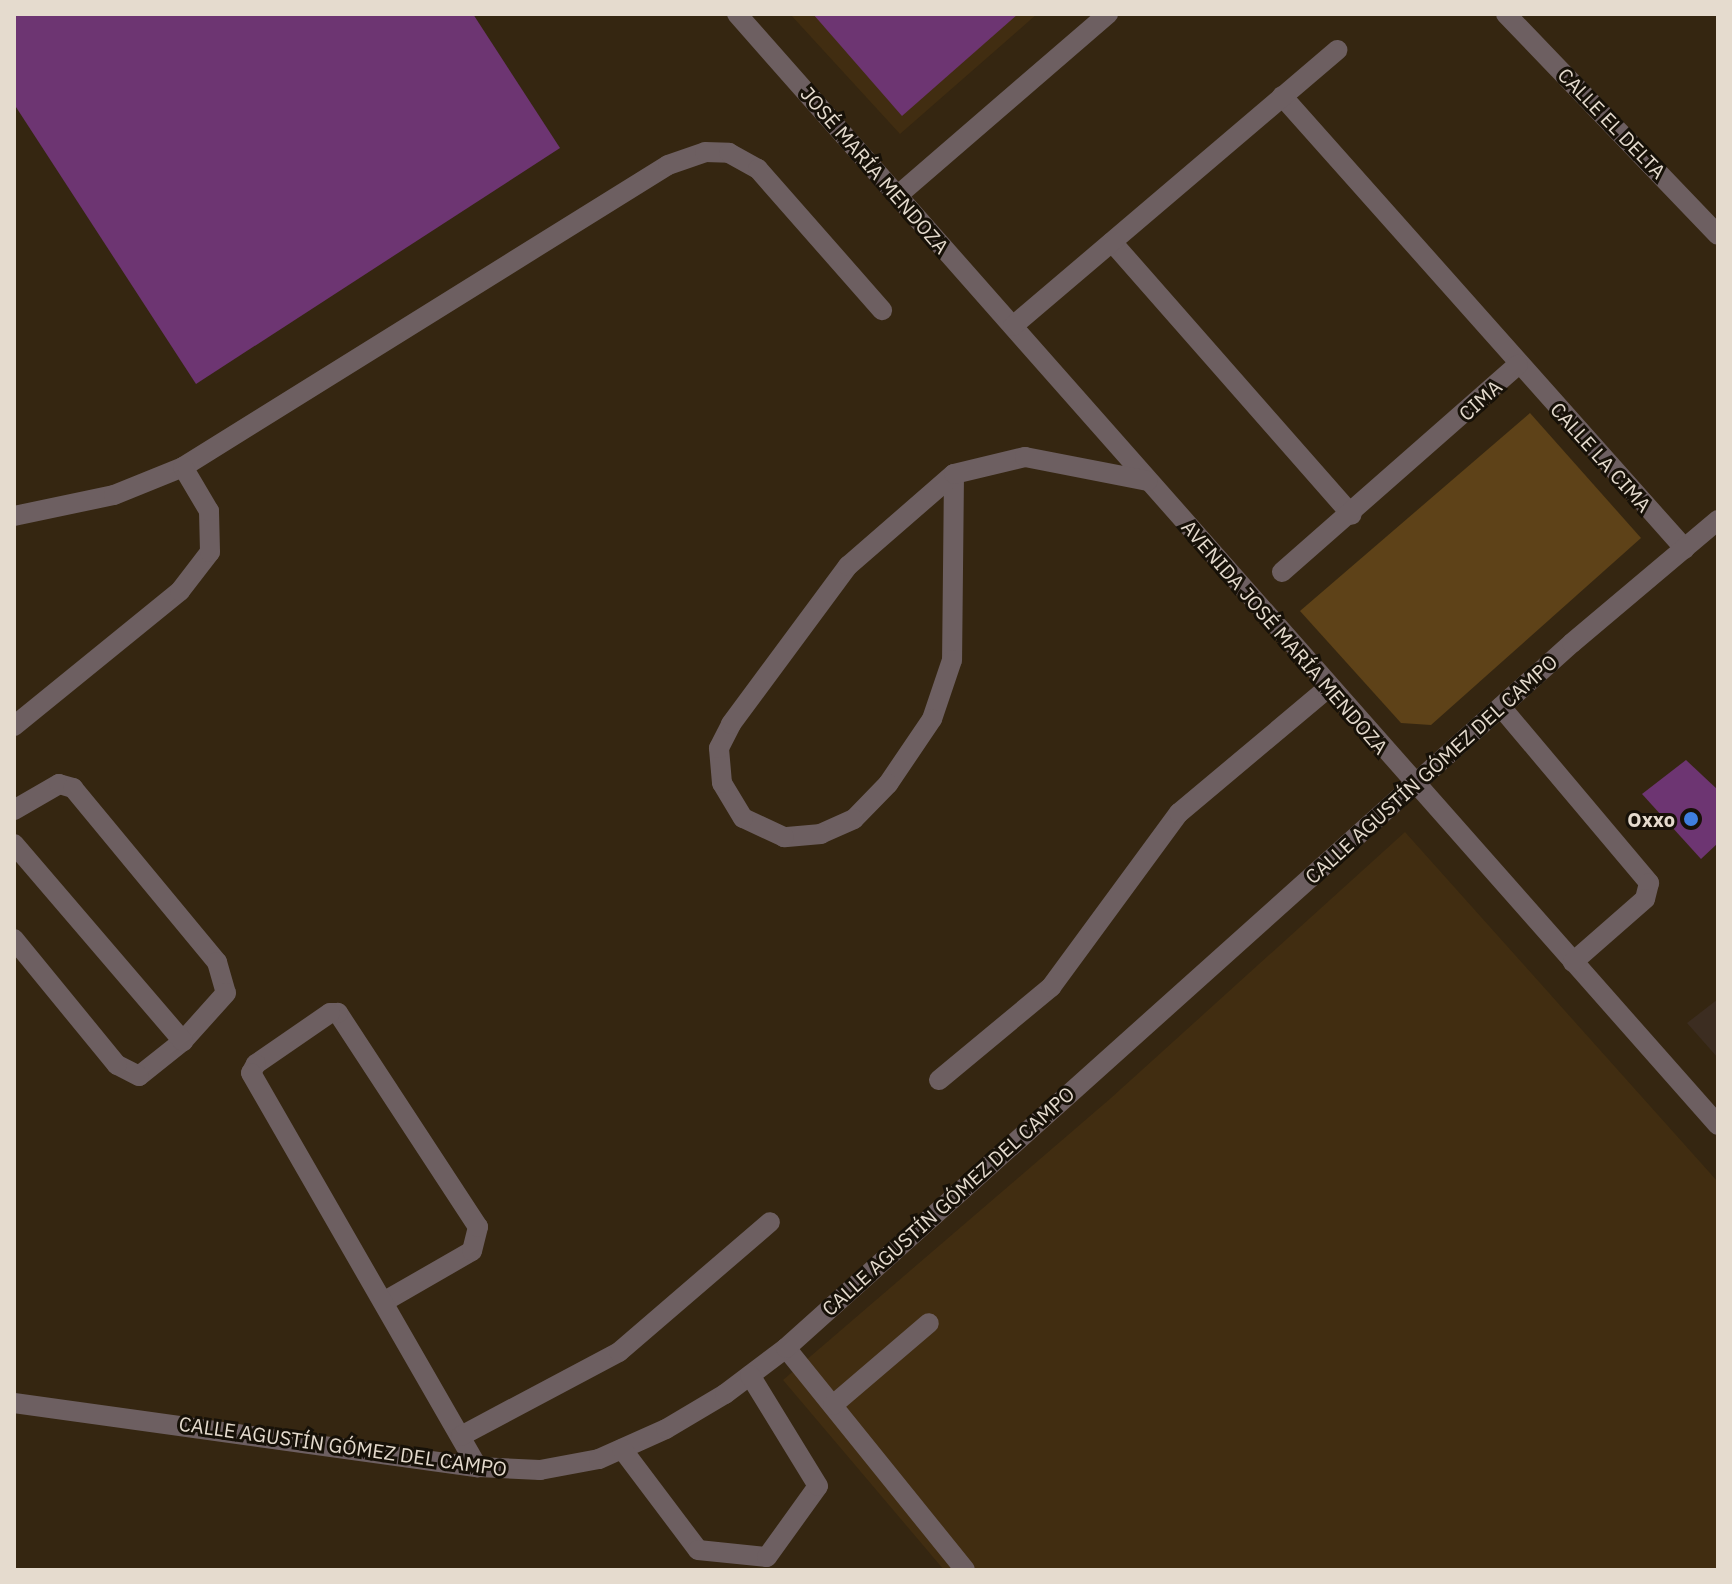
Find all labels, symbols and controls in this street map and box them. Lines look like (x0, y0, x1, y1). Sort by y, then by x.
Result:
street label: CALLE EL DELTA (1553, 63, 1671, 183)
street label: JOSÉ MARÍA MENDOZA (796, 82, 954, 258)
street label: CIMA (1454, 375, 1506, 425)
street label: CALLE LA CIMA (1546, 397, 1656, 517)
street label: AVENIDA JOSÉ MARÍA MENDOZA (1177, 515, 1393, 759)
street label: CALLE AGUSTÍN GÓMEZ DEL CAMPO (1300, 649, 1562, 889)
place label: Oxxo (1627, 807, 1675, 831)
marker: Oxxo (1682, 810, 1700, 828)
street label: CALLE AGUSTÍN GÓMEZ DEL CAMPO (817, 1081, 1079, 1321)
street label: CALLE AGUSTÍN GÓMEZ DEL CAMPO (177, 1411, 509, 1481)

